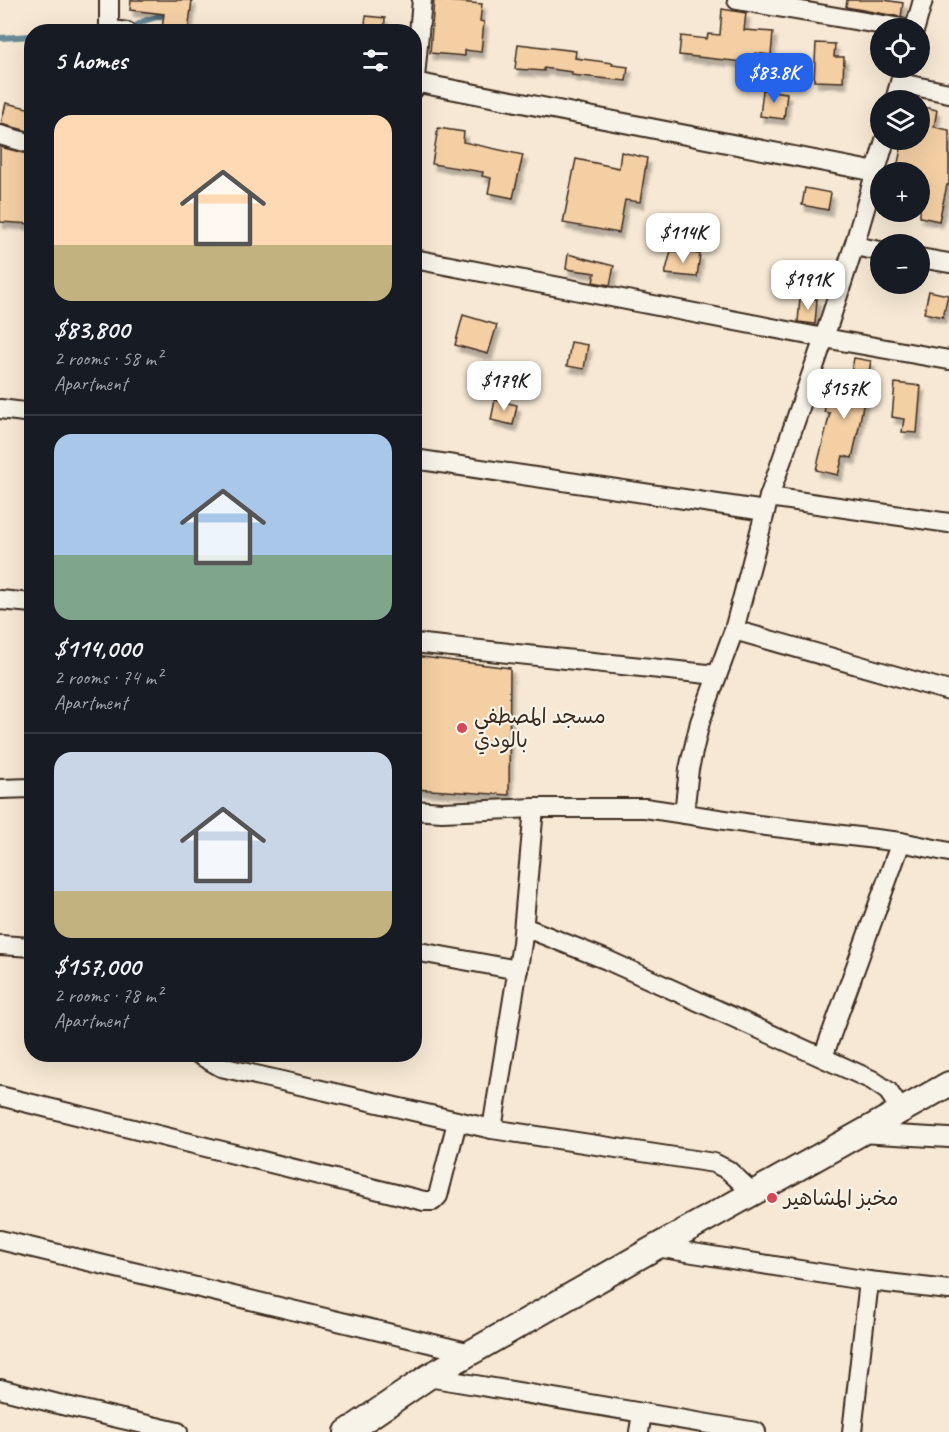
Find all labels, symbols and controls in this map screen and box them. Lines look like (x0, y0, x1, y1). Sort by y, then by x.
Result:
map controls (870, 18, 930, 294)
button: locate (870, 18, 930, 78)
text: 5 homes (54, 44, 127, 77)
icon: filters (359, 44, 392, 77)
pin: $83.8K (725, 53, 823, 104)
text: $83.8K (749, 60, 799, 85)
button: layers (870, 90, 930, 150)
icon: home (169, 154, 277, 262)
button: + (870, 162, 930, 222)
pin: $114K (641, 213, 725, 264)
text: $114K (660, 220, 706, 245)
button: − (870, 234, 930, 294)
pin: $191K (766, 260, 850, 311)
text: $191K (785, 267, 831, 292)
text: $83,800 (54, 313, 129, 346)
text: 2 rooms · 58 m² (54, 346, 162, 371)
pin: $179K (462, 361, 546, 412)
text: $179K (481, 368, 527, 393)
pin: $157K (802, 369, 886, 420)
text: Apartment (54, 371, 127, 396)
text: $157K (821, 376, 867, 401)
icon: home (169, 473, 277, 581)
text: $114,000 (54, 632, 141, 665)
text: 2 rooms · 74 m² (54, 665, 162, 690)
text: Apartment (54, 690, 127, 715)
place label: مسجد المصطفي بالودي (474, 703, 606, 755)
marker: مسجد المصطفي بالودي (455, 721, 469, 735)
icon: home (169, 791, 277, 899)
text: $157,000 (54, 950, 141, 983)
text: 2 rooms · 78 m² (54, 983, 162, 1008)
text: Apartment (54, 1008, 127, 1033)
place label: مخبز المشاهير (782, 1185, 898, 1211)
marker: مخبز المشاهير (765, 1191, 779, 1205)

